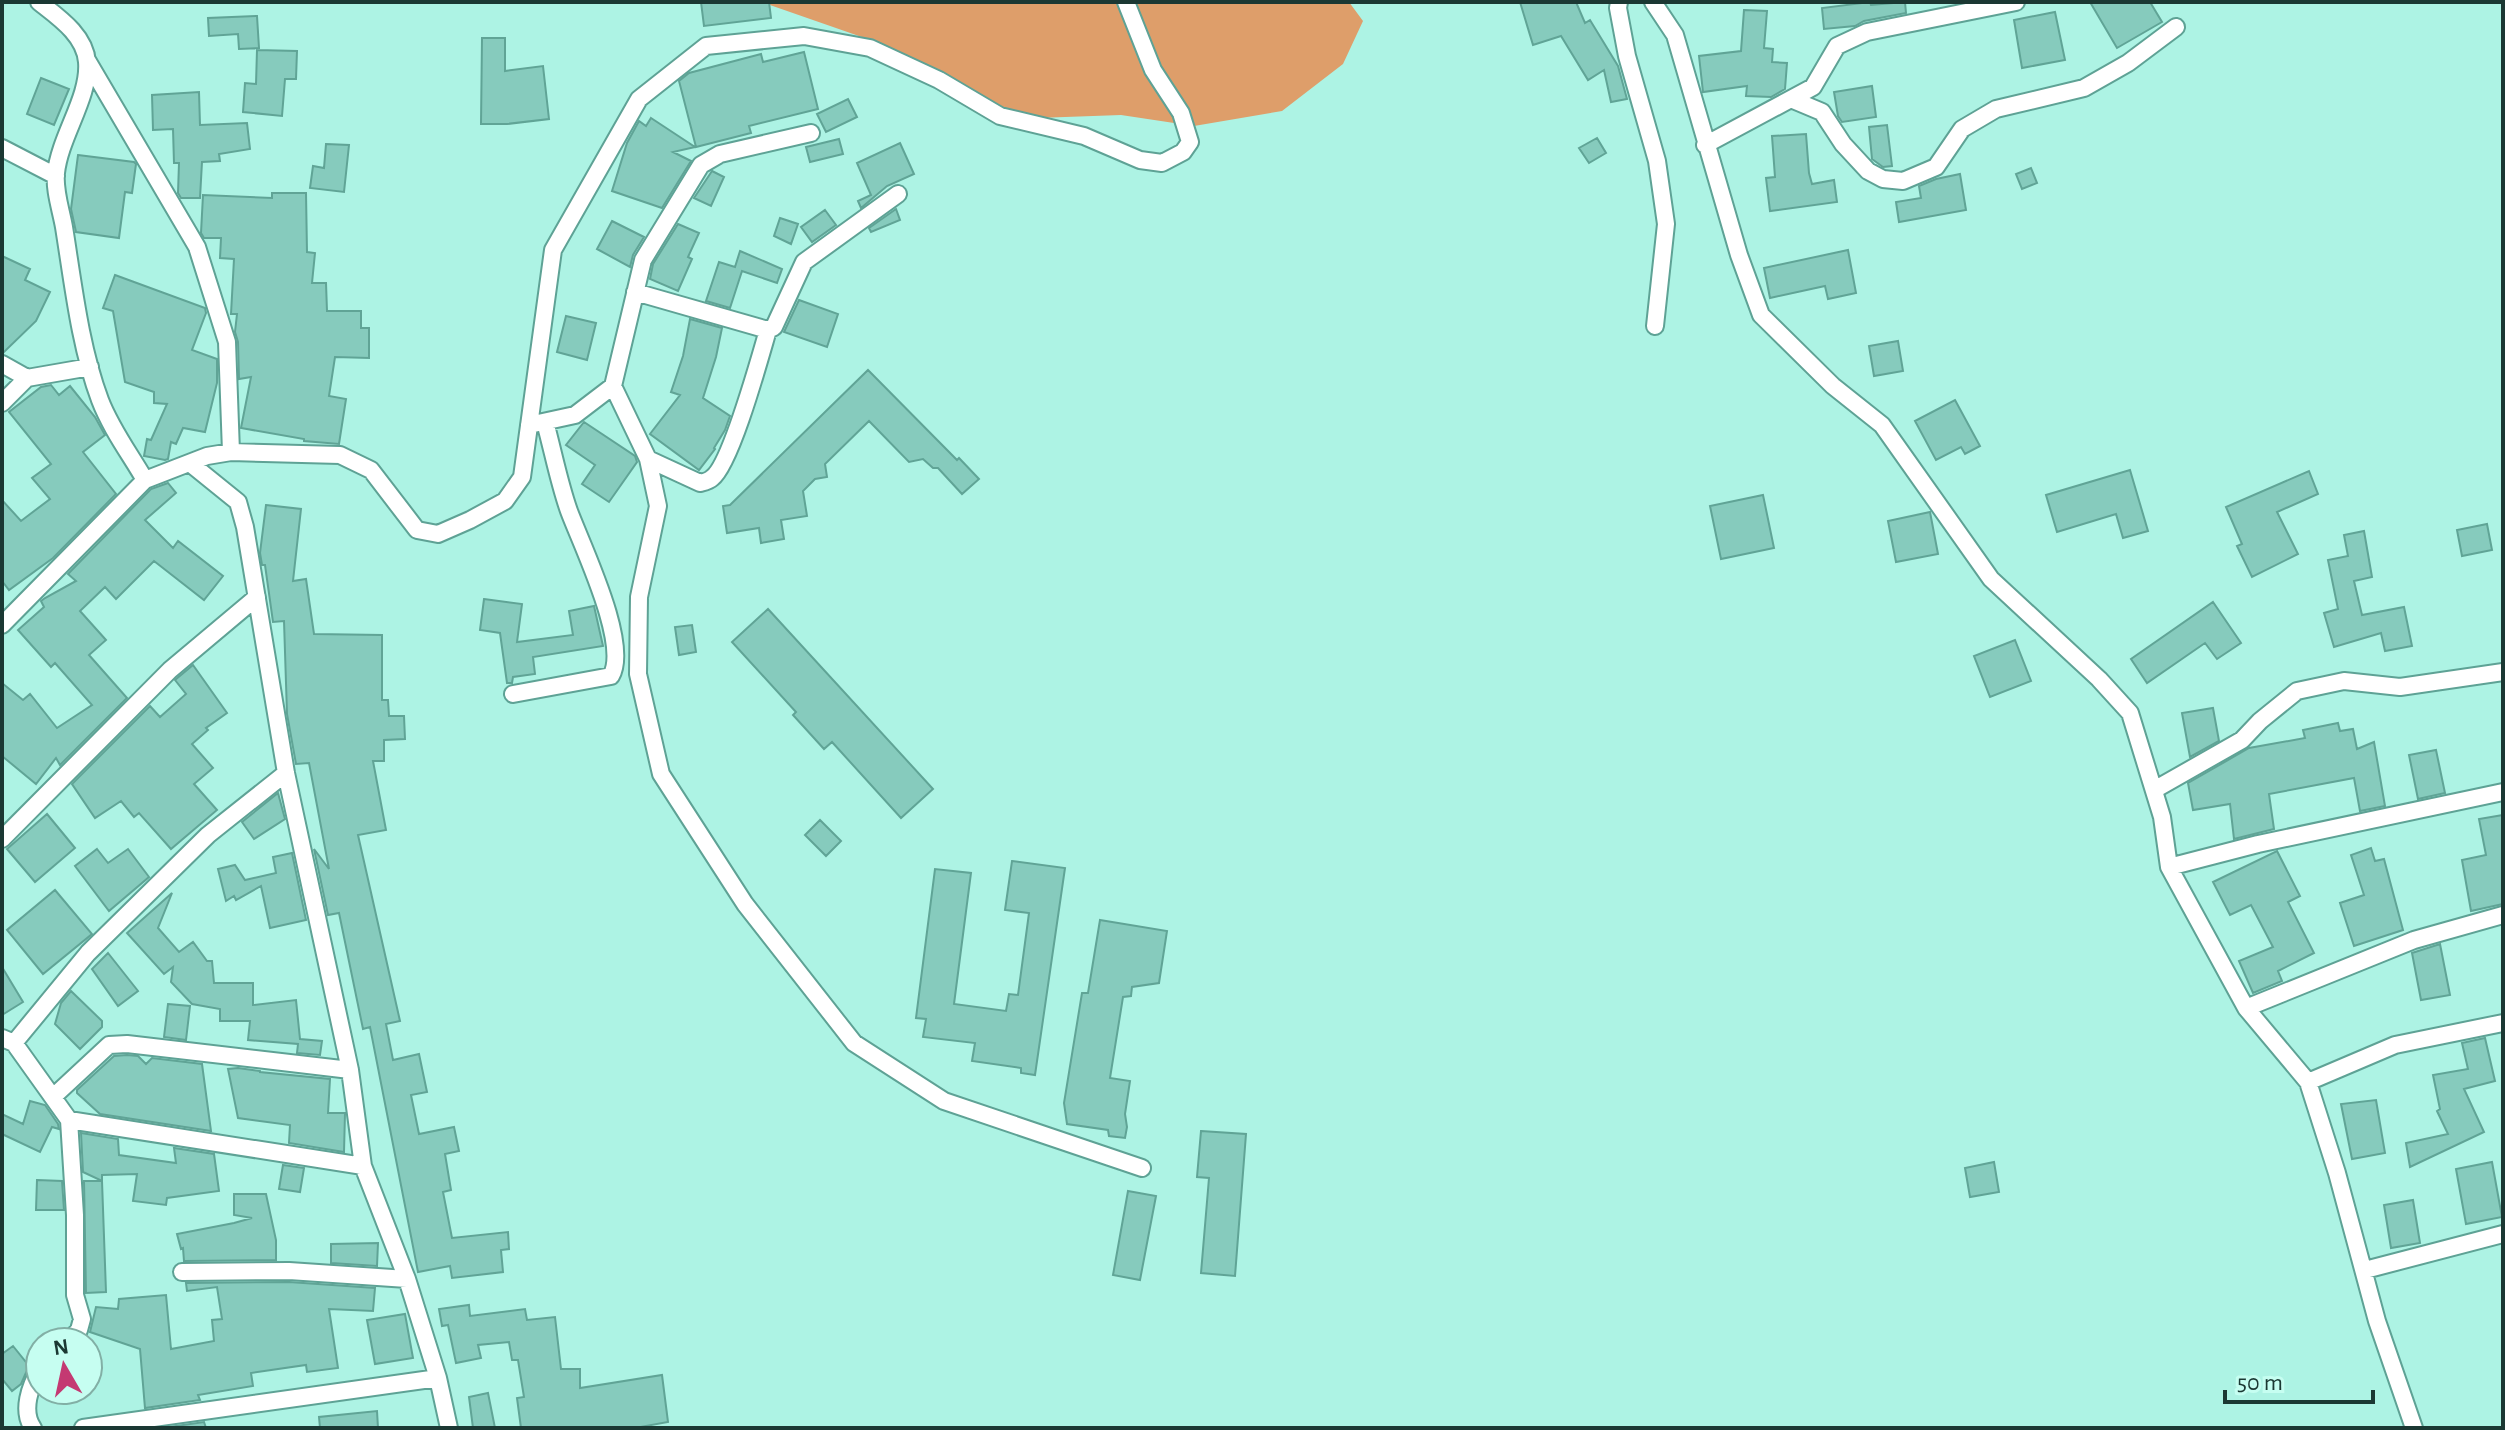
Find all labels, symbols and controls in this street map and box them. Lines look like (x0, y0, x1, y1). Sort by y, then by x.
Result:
north arrow (24, 1326, 104, 1406)
text: N (52, 1335, 70, 1359)
scale bar (2225, 1354, 2373, 1404)
text: 50 m (2237, 1371, 2283, 1395)

